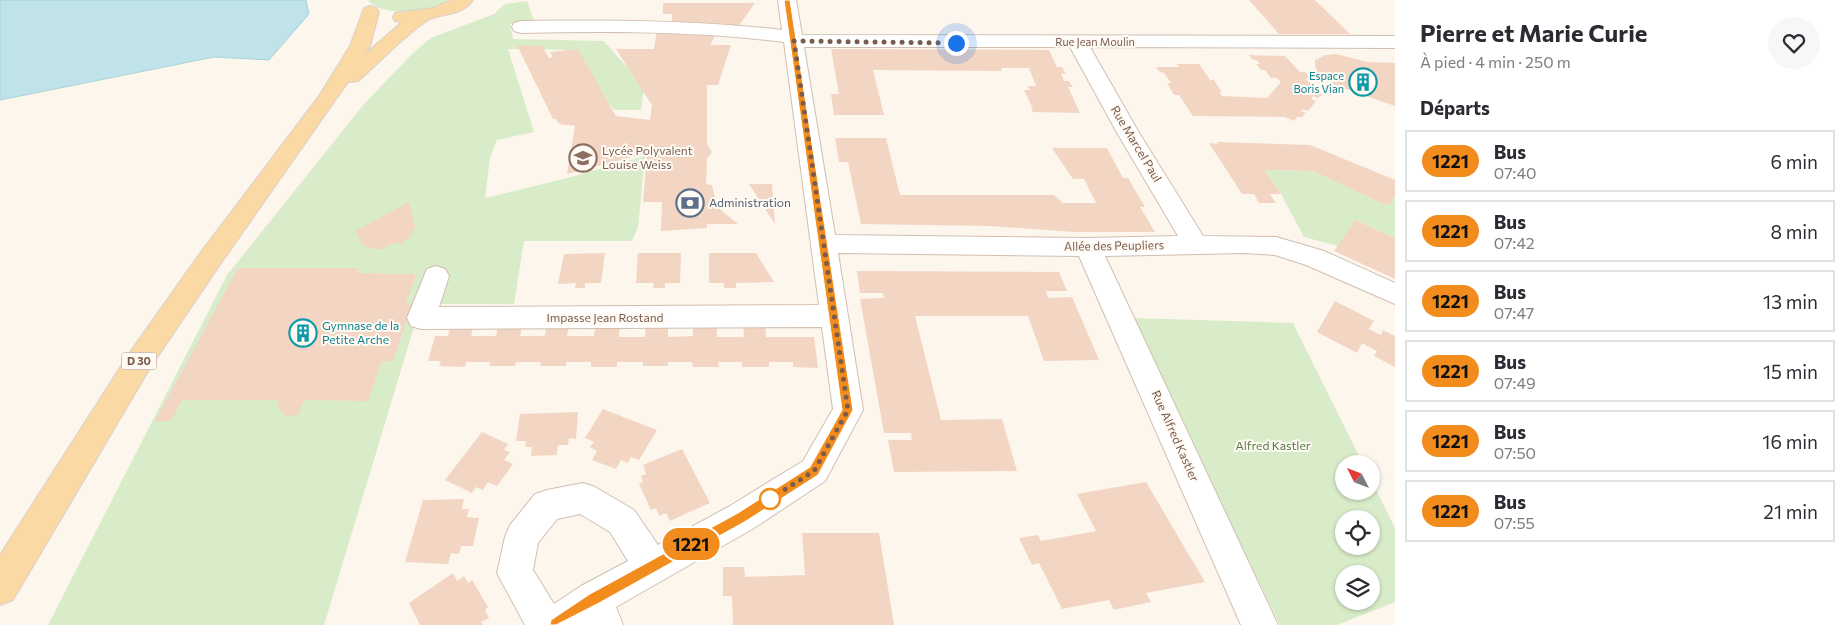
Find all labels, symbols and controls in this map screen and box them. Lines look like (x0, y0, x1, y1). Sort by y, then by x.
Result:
button: heart (1768, 17, 1820, 69)
text: Pierre et Marie Curie (1420, 18, 1648, 47)
your location (944, 31, 969, 56)
street label: Rue Jean Moulin (1055, 35, 1135, 49)
text: À pied · 4 min · 250 m (1420, 52, 1571, 71)
building icon: Espace Boris Vian (1348, 67, 1378, 97)
place label: Espace Boris Vian (1294, 69, 1344, 95)
text: Départs (1420, 96, 1490, 119)
street label: Rue Marcel Paul (1109, 103, 1165, 184)
text: Bus (1494, 140, 1526, 163)
school or university icon: Lycée Polyvalent Louise Weiss (568, 143, 598, 173)
place label: Lycée Polyvalent Louise Weiss (602, 143, 693, 171)
text: 1221 (1432, 150, 1469, 172)
text: 6 min (1770, 150, 1818, 173)
text: 07:40 (1494, 163, 1536, 182)
bank icon: Administration (675, 188, 705, 218)
place label: Administration (709, 195, 791, 209)
text: Bus (1494, 210, 1526, 233)
text: 1221 (1432, 220, 1469, 242)
text: 8 min (1770, 220, 1818, 243)
text: 07:42 (1494, 233, 1535, 252)
street label: Allée des Peupliers (1064, 237, 1164, 253)
text: Bus (1494, 280, 1526, 303)
text: 1221 (1432, 290, 1469, 312)
text: 13 min (1763, 290, 1818, 313)
text: 07:47 (1494, 303, 1534, 322)
street label: Impasse Jean Rostand (546, 310, 664, 325)
building icon: Gymnase de la Petite Arche (288, 318, 318, 348)
place label: Gymnase de la Petite Arche (322, 318, 399, 346)
text: Bus (1494, 350, 1526, 373)
road number: D 30 (122, 352, 156, 370)
text: 1221 (1432, 360, 1469, 382)
text: 15 min (1763, 360, 1818, 383)
text: 07:49 (1494, 373, 1536, 392)
street label: Rue Alfred Kastler (1150, 388, 1202, 484)
text: Bus (1494, 420, 1526, 443)
text: 1221 (1432, 430, 1469, 452)
text: 16 min (1762, 430, 1818, 453)
park label: Alfred Kastler (1235, 438, 1311, 452)
text: 07:50 (1494, 443, 1536, 462)
north arrow (1335, 455, 1380, 500)
map controls (1335, 455, 1380, 610)
unlabelled marker (759, 488, 781, 510)
text: Bus (1494, 490, 1526, 513)
text: 1221 (1432, 500, 1469, 522)
text: 21 min (1763, 500, 1818, 523)
button: locate (1335, 510, 1380, 555)
text: 07:55 (1494, 513, 1535, 532)
line badge: 1221 (656, 528, 726, 560)
text: 1221 (673, 533, 709, 555)
button: layers (1335, 565, 1380, 610)

